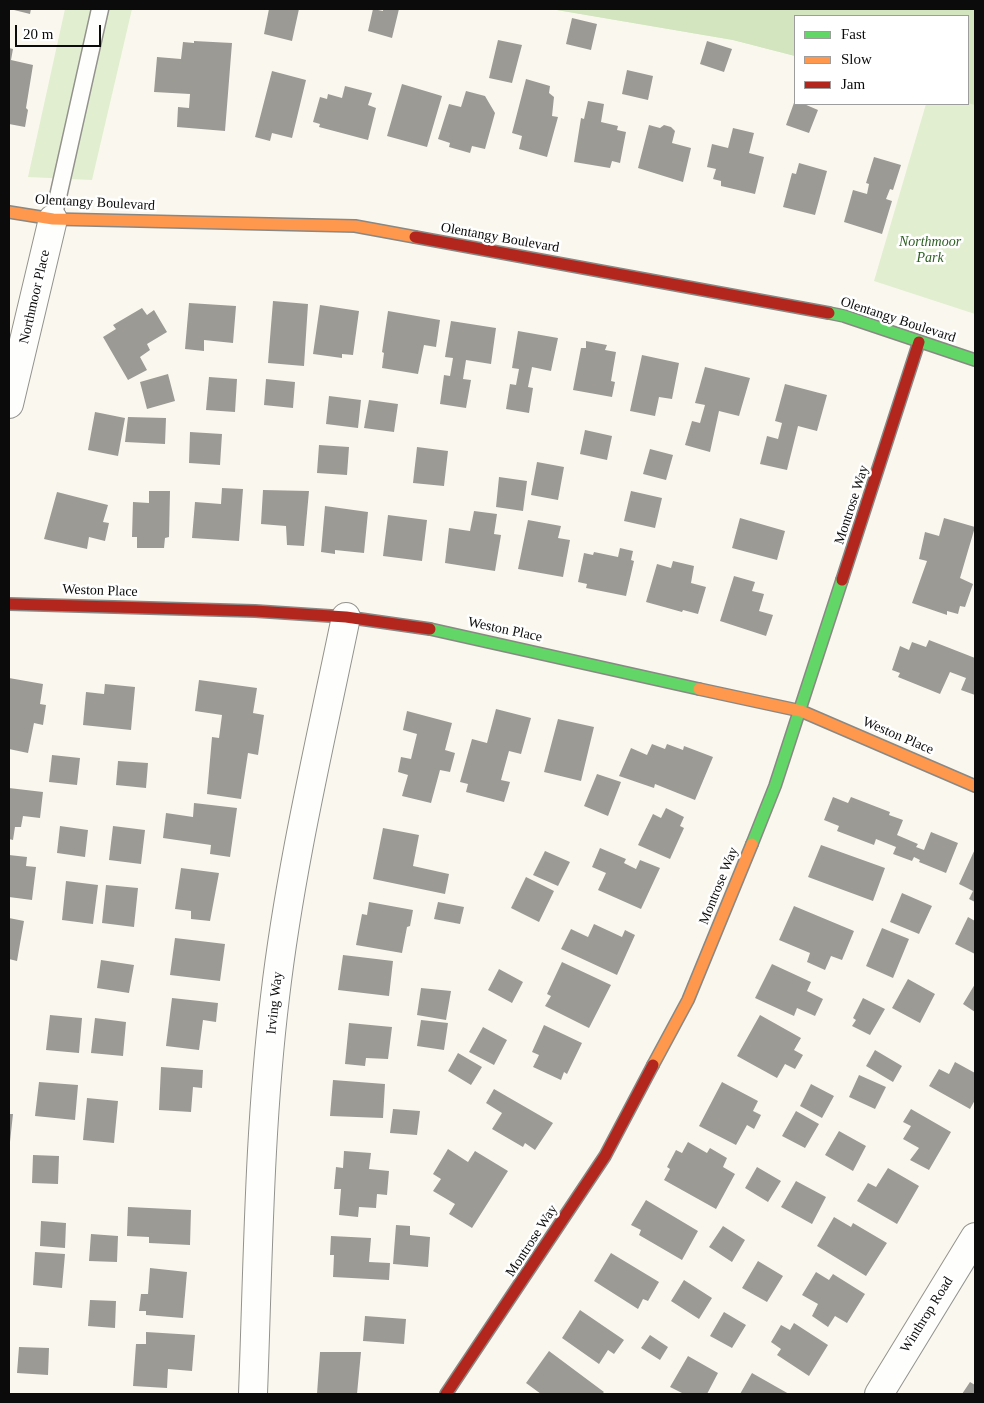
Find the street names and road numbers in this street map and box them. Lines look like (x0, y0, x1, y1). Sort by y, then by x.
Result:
street label: Olentangy Boulevard (35, 191, 155, 215)
street label: Olentangy Boulevard (439, 219, 561, 257)
street label: Northmoor Place (16, 248, 54, 346)
street label: Olentangy Boulevard (838, 293, 958, 347)
street label: Montrose Way (831, 463, 873, 547)
street label: Weston Place (62, 581, 138, 601)
street label: Weston Place (466, 614, 544, 646)
street label: Weston Place (860, 714, 936, 758)
street label: Montrose Way (696, 845, 742, 927)
street label: Irving Way (263, 971, 287, 1035)
street label: Montrose Way (502, 1202, 562, 1280)
street label: Winthrop Road (897, 1274, 957, 1356)

